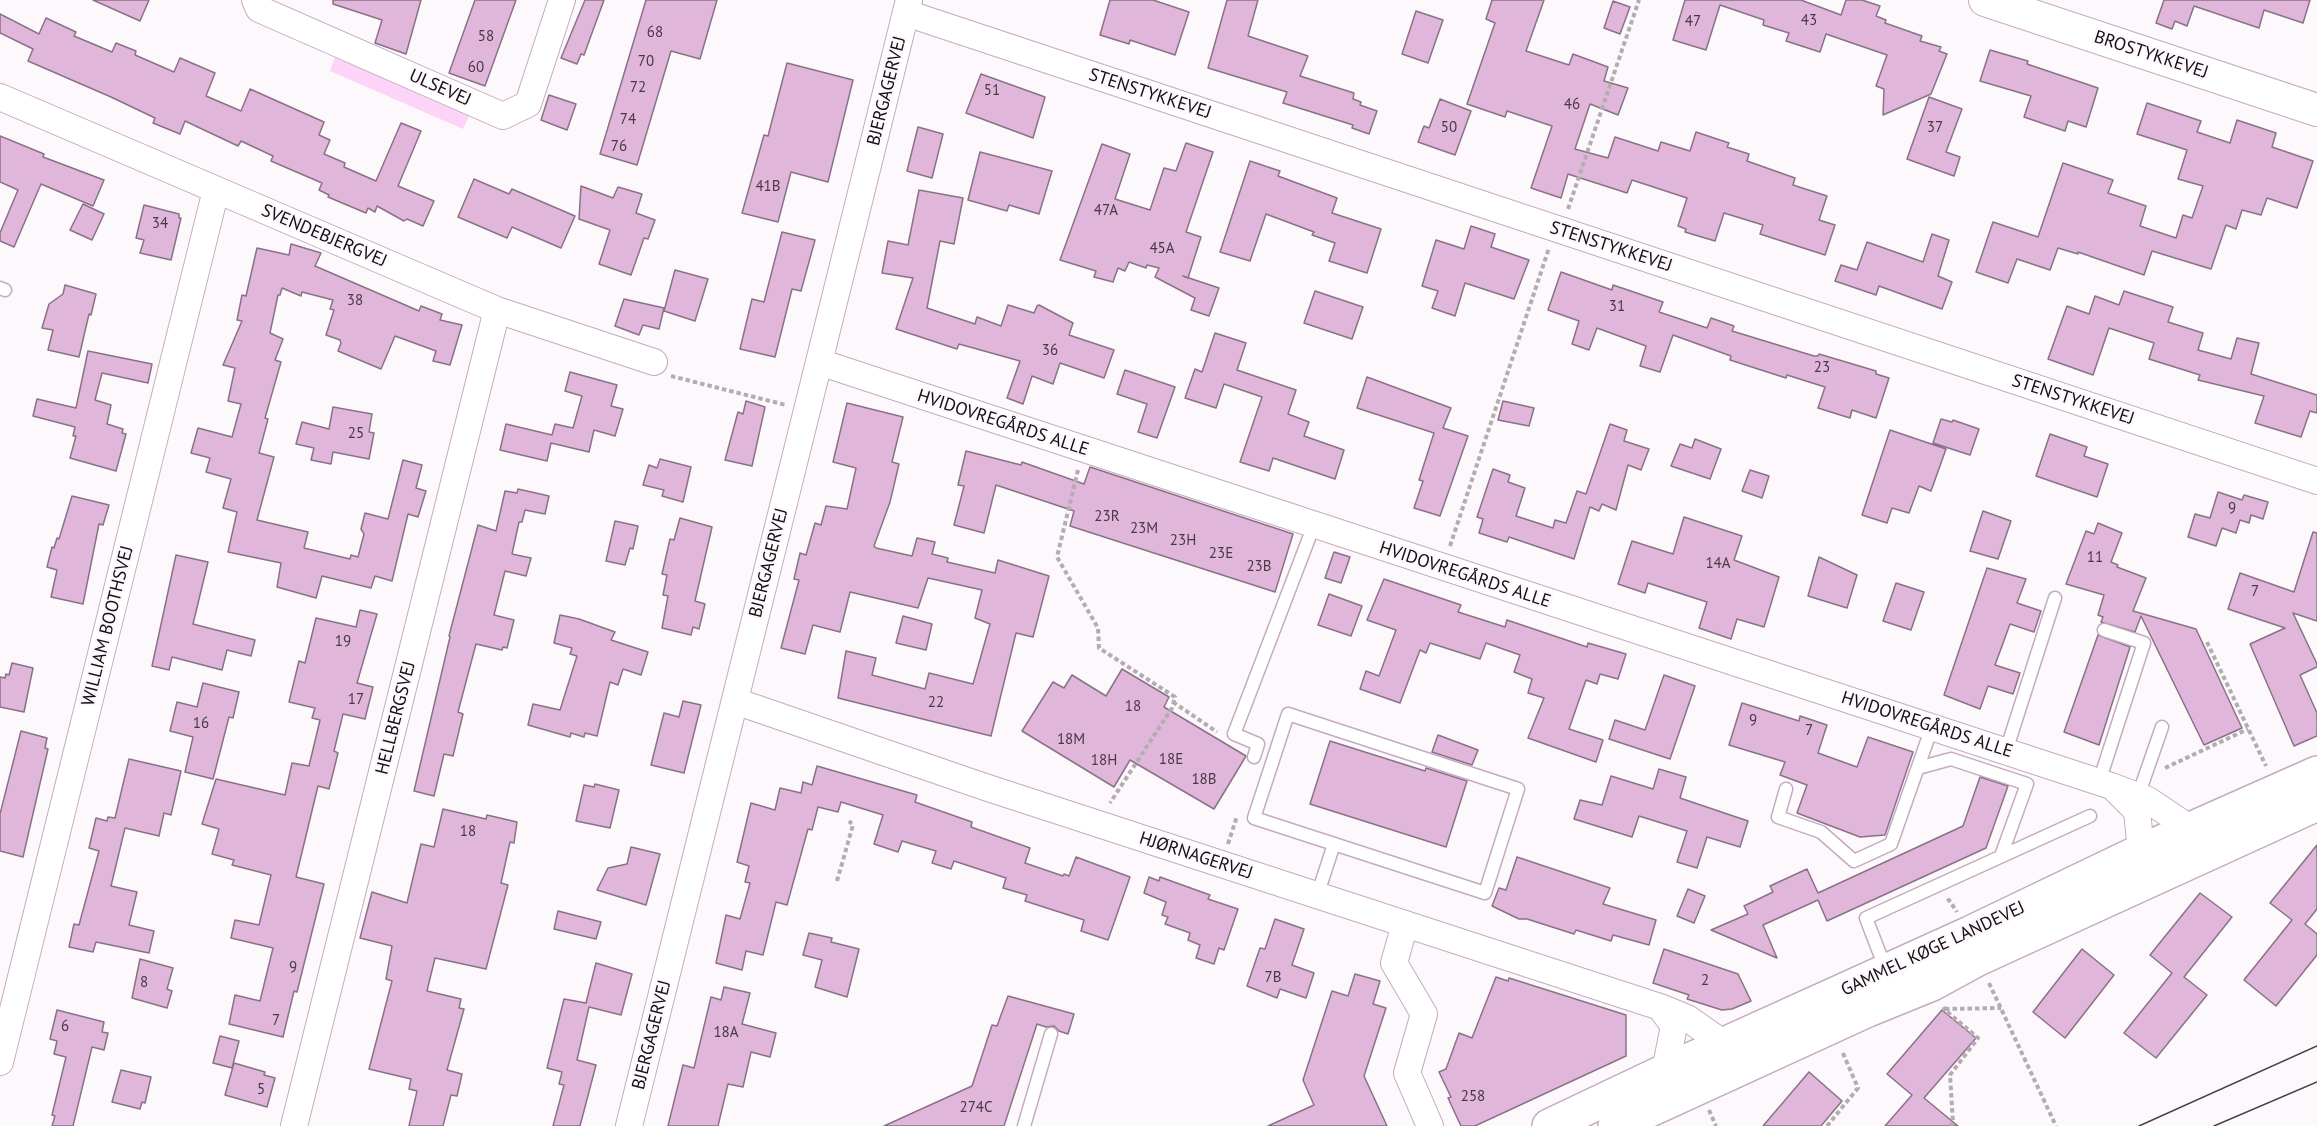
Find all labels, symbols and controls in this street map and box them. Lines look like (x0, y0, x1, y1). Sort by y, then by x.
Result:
house number: 43 (1801, 12, 1817, 30)
house number: 47 (1685, 13, 1701, 31)
house number: 68 (647, 24, 663, 42)
street label: BROSTYKKEVEJ (2091, 26, 2211, 84)
house number: 58 (478, 28, 494, 46)
street label: BJERGAGERVEJ (863, 34, 911, 148)
house number: 70 (638, 53, 654, 71)
house number: 60 (468, 59, 484, 77)
street label: STENSTYKKEVEJ (1086, 64, 1214, 124)
street label: ULSEVEJ (406, 65, 474, 111)
house number: 72 (630, 79, 646, 97)
house number: 51 (984, 82, 1000, 100)
house number: 46 (1564, 96, 1580, 114)
house number: 74 (620, 111, 636, 129)
house number: 50 (1441, 119, 1457, 137)
house number: 37 (1927, 119, 1943, 137)
house number: 76 (611, 138, 627, 156)
house number: 41B (755, 178, 781, 196)
street label: SVENDEBJERGVEJ (258, 200, 390, 272)
house number: 47A (1094, 202, 1118, 220)
house number: 34 (152, 215, 168, 233)
street label: STENSTYKKEVEJ (1547, 217, 1675, 277)
house number: 45A (1149, 240, 1175, 258)
house number: 38 (347, 292, 363, 310)
house number: 31 (1609, 298, 1625, 316)
house number: 36 (1042, 342, 1058, 360)
house number: 23 (1814, 359, 1830, 377)
street label: STENSTYKKEVEJ (2009, 370, 2137, 430)
street label: HVIDOVREGÅRDS ALLE (915, 385, 1091, 461)
house number: 25 (348, 425, 364, 443)
house number: 9 (2228, 500, 2236, 518)
street label: BJERGAGERVEJ (745, 506, 793, 620)
house number: 23R (1094, 508, 1120, 526)
house number: 23M (1130, 520, 1158, 538)
house number: 23H (1170, 532, 1196, 550)
street label: HVIDOVREGÅRDS ALLE (1377, 537, 1553, 613)
street label: WILLIAM BOOTHSVEJ (78, 544, 138, 708)
house number: 23E (1209, 545, 1233, 563)
house number: 11 (2087, 549, 2103, 567)
house number: 14A (1705, 555, 1731, 573)
house number: 23B (1246, 558, 1272, 576)
house number: 7 (2251, 583, 2259, 601)
house number: 19 (335, 633, 351, 651)
street label: HELLBERGSVEJ (371, 659, 421, 777)
street label: HVIDOVREGÅRDS ALLE (1839, 687, 2015, 763)
house number: 17 (348, 691, 364, 709)
house number: 22 (928, 694, 944, 712)
house number: 18 (1125, 698, 1141, 716)
house number: 9 (1749, 712, 1757, 730)
house number: 16 (193, 715, 209, 733)
house number: 7 (1805, 722, 1813, 740)
house number: 18M (1057, 731, 1085, 749)
house number: 18E (1159, 751, 1183, 769)
house number: 18H (1091, 752, 1117, 770)
house number: 18B (1191, 771, 1217, 789)
house number: 18 (460, 823, 476, 841)
street label: HJØRNAGERVEJ (1136, 827, 1256, 885)
street label: GAMMEL KØGE LANDEVEJ (1838, 897, 2028, 1001)
house number: 9 (289, 959, 297, 977)
house number: 7B (1265, 969, 1281, 987)
house number: 2 (1701, 972, 1709, 990)
house number: 8 (140, 974, 148, 992)
street label: BJERGAGERVEJ (628, 978, 676, 1092)
house number: 7 (272, 1012, 280, 1030)
house number: 6 (61, 1018, 69, 1036)
house number: 18A (713, 1024, 739, 1042)
house number: 5 (257, 1081, 265, 1099)
house number: 258 (1461, 1088, 1485, 1106)
house number: 274C (959, 1099, 993, 1117)

